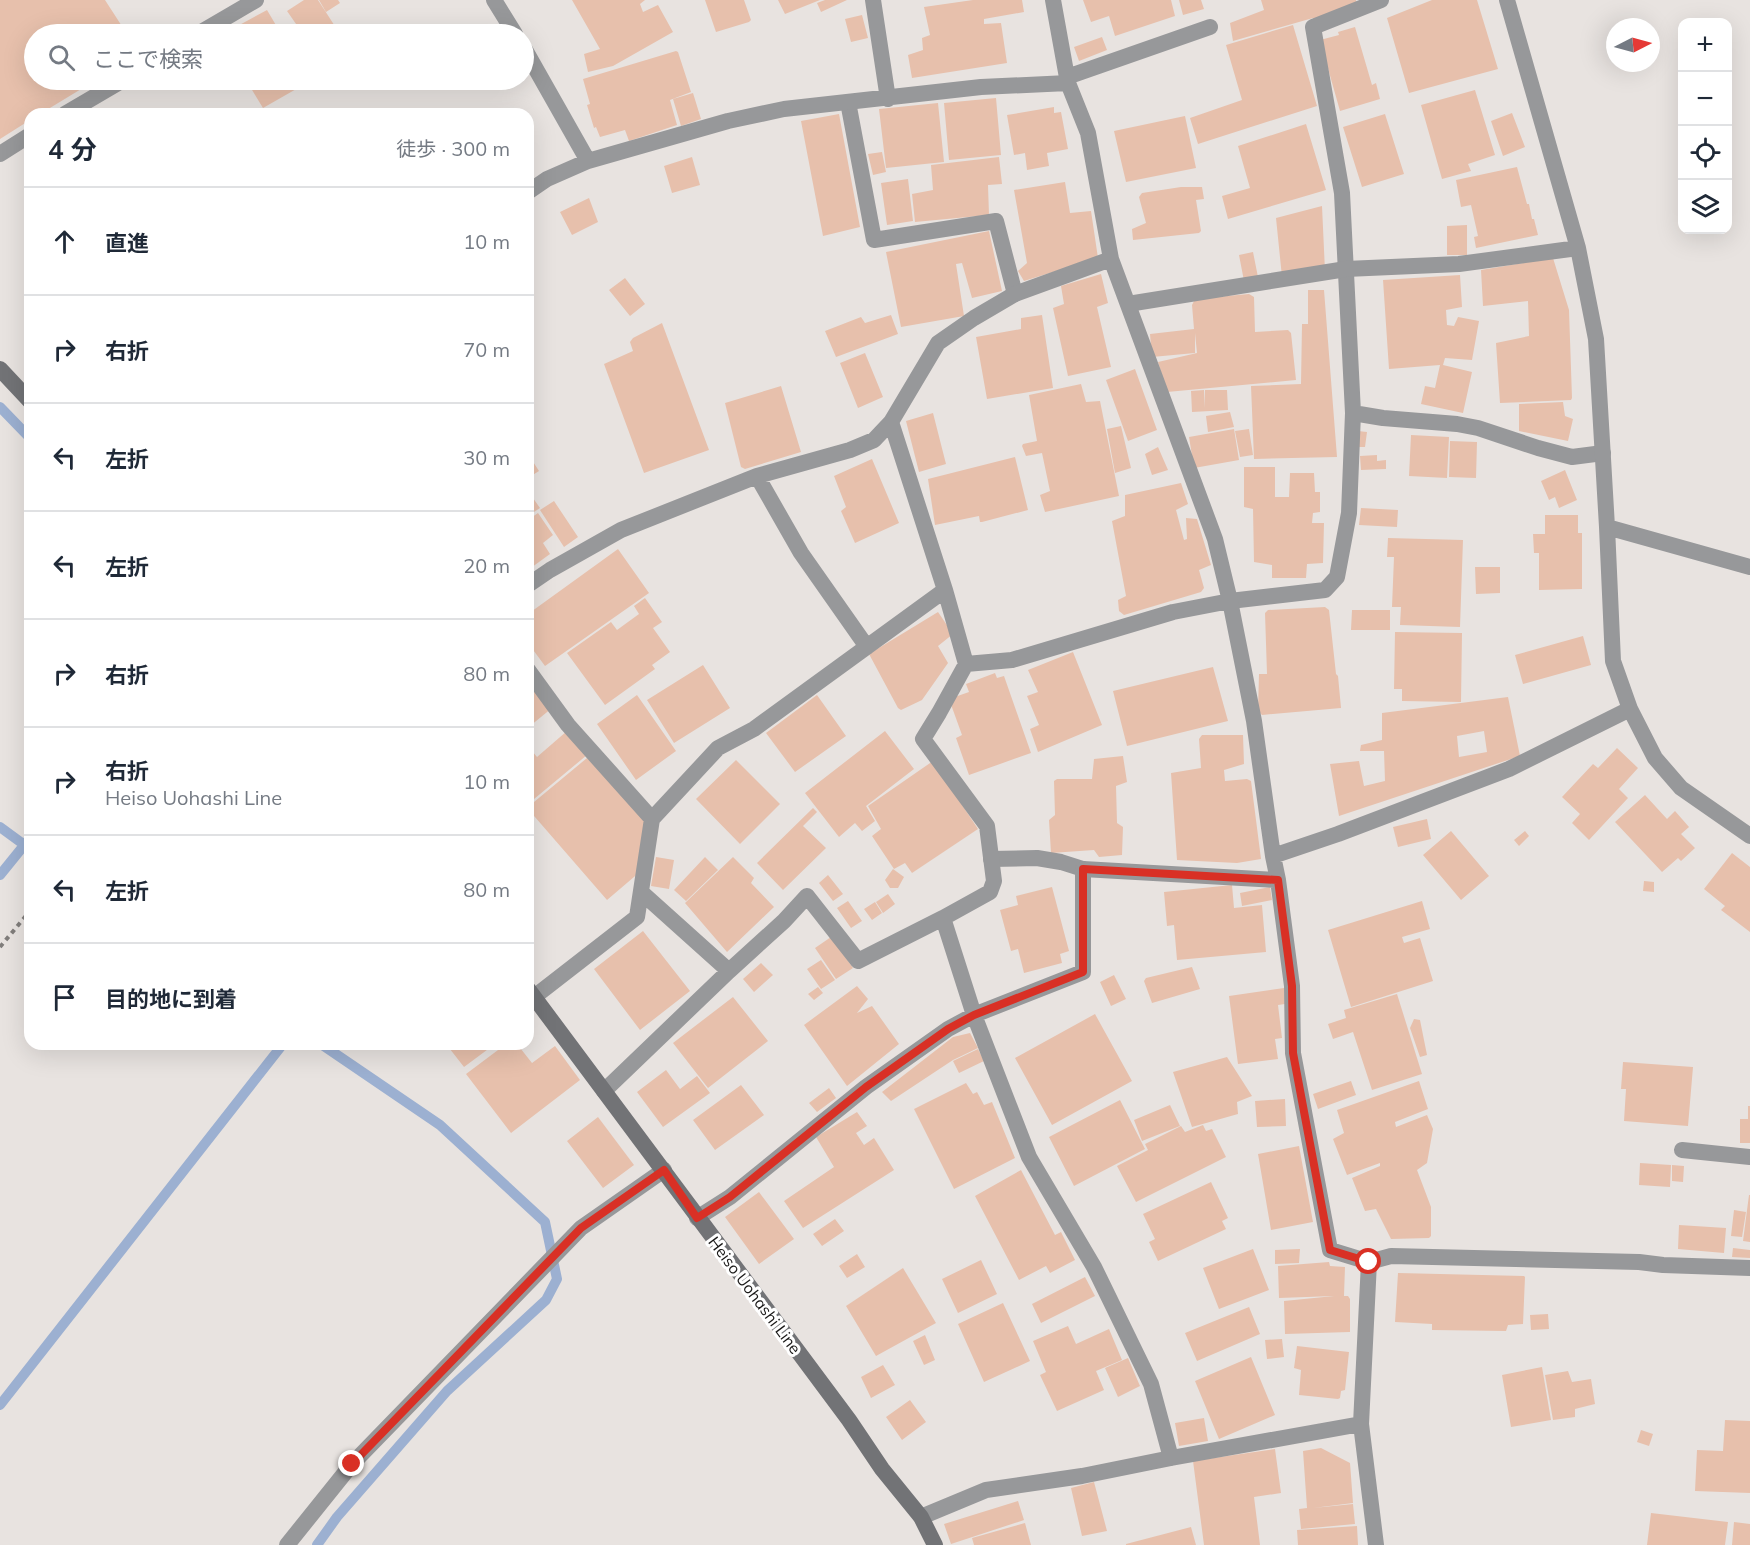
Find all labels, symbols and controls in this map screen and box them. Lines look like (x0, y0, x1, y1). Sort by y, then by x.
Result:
north arrow (1606, 18, 1660, 72)
map controls (1678, 18, 1732, 234)
button: + (1678, 18, 1732, 72)
search box (24, 24, 534, 90)
icon: search (45, 41, 78, 74)
text: ここで検索 (93, 45, 203, 73)
button: − (1678, 72, 1732, 126)
button: locate (1678, 126, 1732, 180)
text: 4 分 (48, 133, 97, 166)
text: 徒歩 · 300 m (396, 136, 510, 161)
button: layers (1678, 180, 1732, 234)
icon: ahead (48, 225, 81, 258)
text: 直進 (105, 229, 149, 257)
text: 10 m (463, 229, 510, 254)
icon: right (48, 333, 81, 366)
text: 右折 (105, 337, 149, 365)
text: 70 m (463, 337, 510, 362)
icon: left (48, 441, 81, 474)
text: 左折 (105, 445, 149, 473)
text: 30 m (463, 445, 510, 470)
icon: left (48, 549, 81, 582)
text: 左折 (105, 553, 149, 581)
text: 20 m (463, 553, 510, 578)
icon: right (48, 657, 81, 690)
text: 右折 (105, 661, 149, 689)
text: 80 m (463, 661, 510, 686)
text: 右折 (105, 757, 149, 785)
icon: right (48, 765, 81, 798)
text: 10 m (463, 769, 510, 794)
text: Heiso Uohashi Line (105, 785, 282, 810)
icon: left (48, 873, 81, 906)
text: 左折 (105, 877, 149, 905)
text: 80 m (463, 877, 510, 902)
icon: arrive (48, 981, 81, 1014)
text: 目的地に到着 (105, 985, 237, 1013)
street label: Heiso Uohashi Line (704, 1232, 806, 1358)
route start (1355, 1248, 1381, 1274)
route end (338, 1450, 364, 1476)

